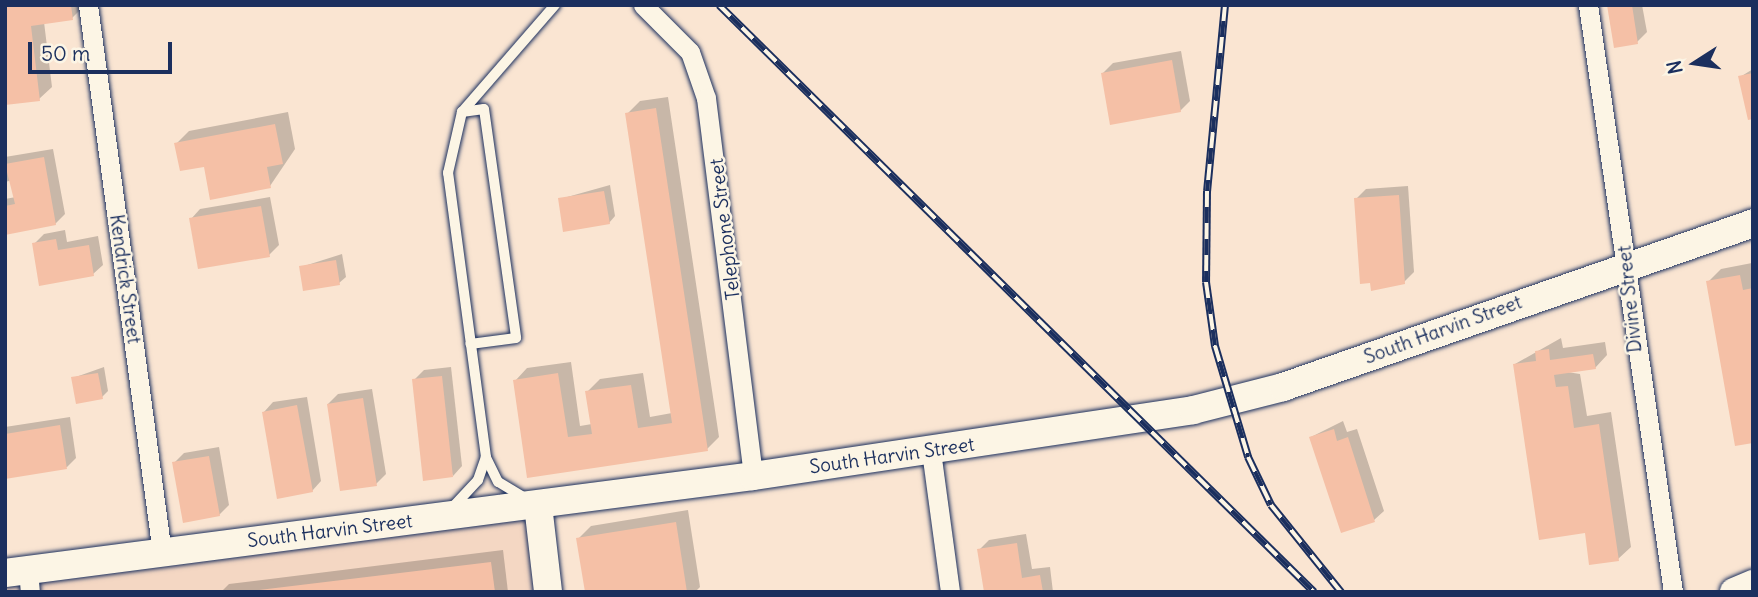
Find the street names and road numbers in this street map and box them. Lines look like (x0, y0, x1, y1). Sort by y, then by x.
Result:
street label: Telephone Street (705, 157, 745, 301)
street label: Kendrick Street (105, 213, 145, 345)
street label: Divine Street (1613, 244, 1647, 354)
street label: South Harvin Street (1361, 291, 1525, 369)
street label: South Harvin Street (808, 433, 976, 479)
street label: South Harvin Street (246, 510, 414, 552)

